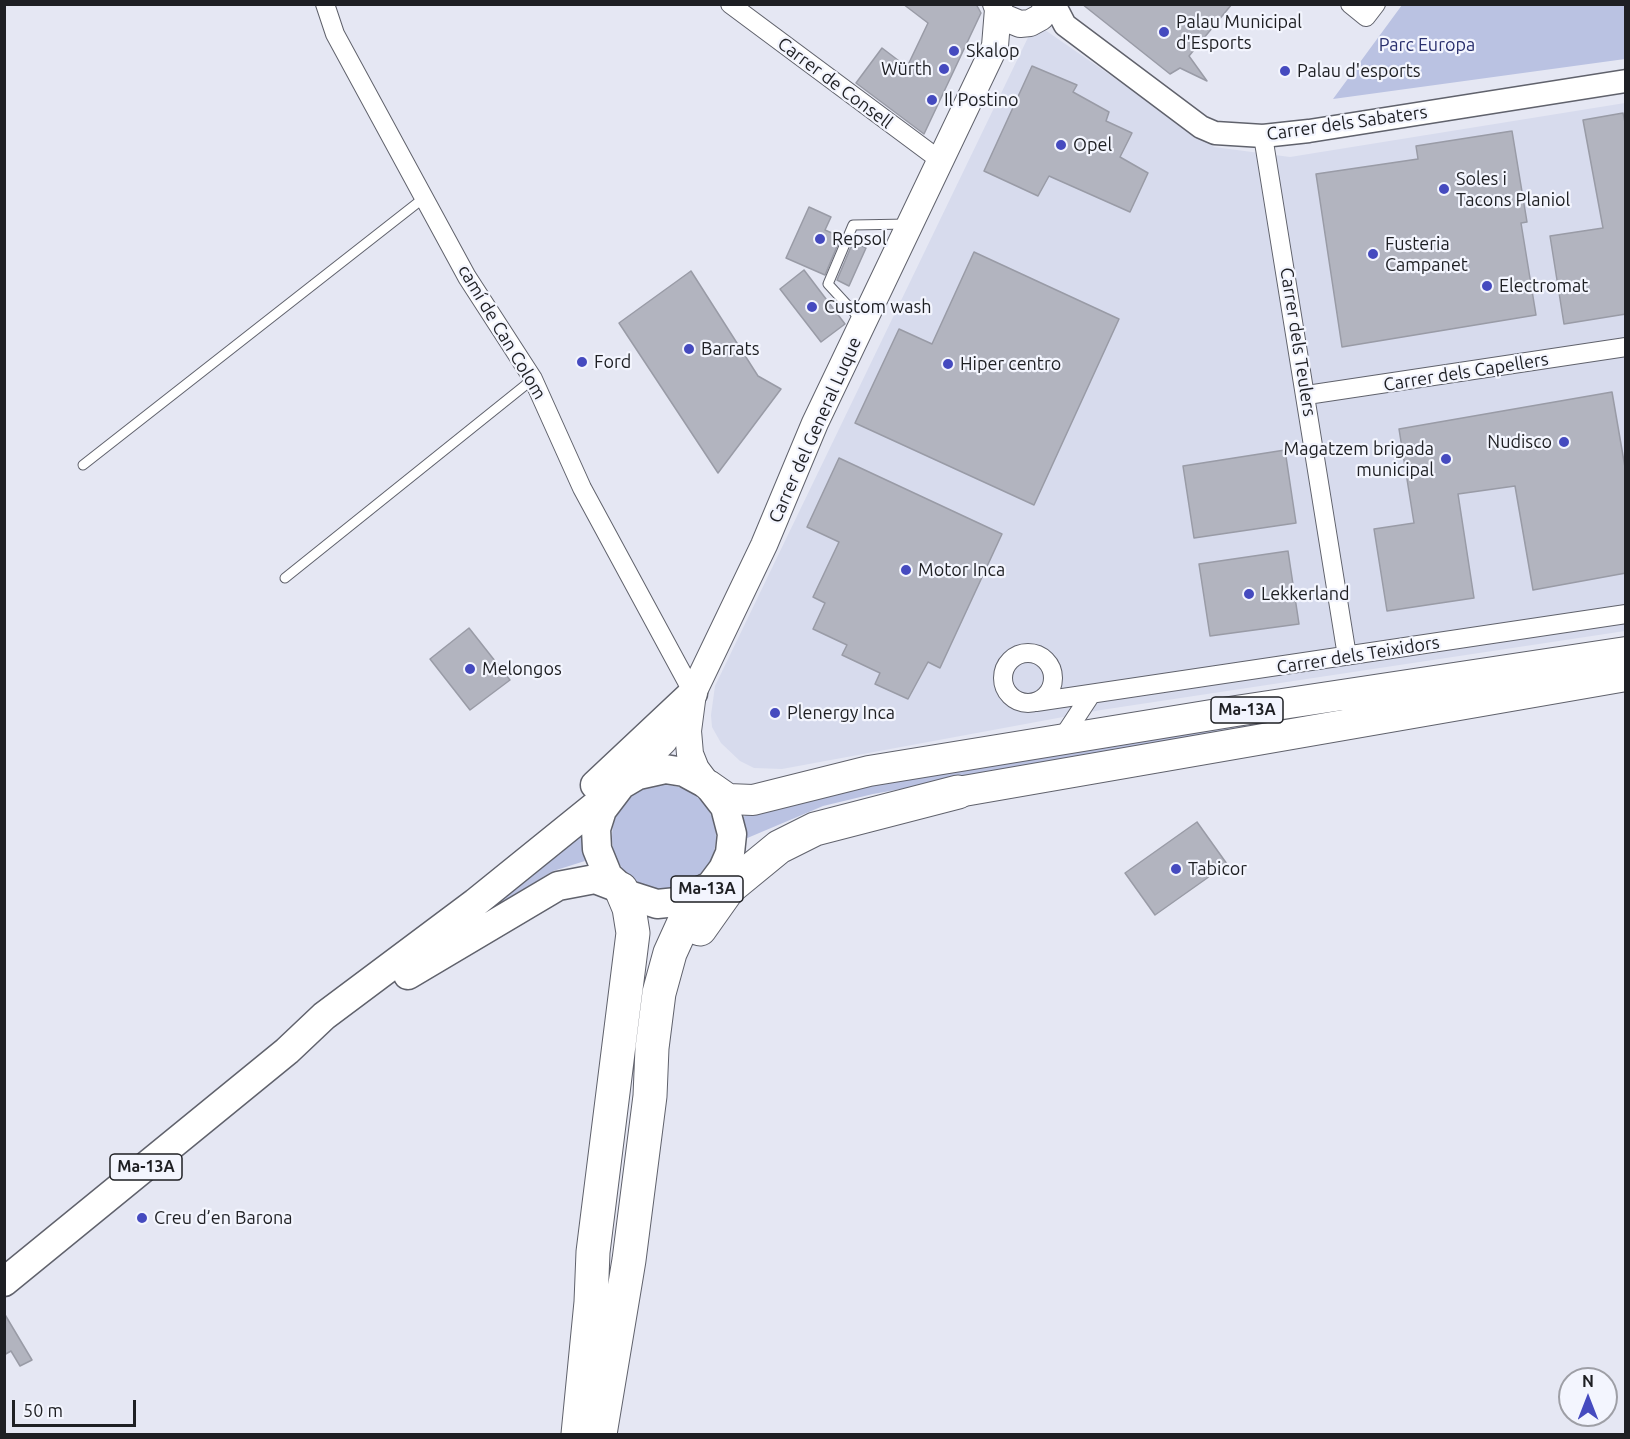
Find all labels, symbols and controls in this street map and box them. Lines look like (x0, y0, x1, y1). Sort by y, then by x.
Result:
place label: Palau Municipal d'Esports (1176, 11, 1302, 54)
marker: Palau Municipal d'Esports (1157, 25, 1171, 39)
street label: Carrer de Consell (773, 33, 897, 133)
park label: Parc Europa (1379, 34, 1475, 56)
place label: Skalop (966, 40, 1020, 62)
marker: Skalop (947, 44, 961, 58)
place label: Würth (881, 58, 932, 80)
place label: Palau d'esports (1297, 60, 1421, 82)
marker: Würth (937, 62, 951, 76)
marker: Palau d'esports (1278, 64, 1292, 78)
place label: Il Postino (944, 89, 1019, 111)
marker: Il Postino (925, 93, 939, 107)
street label: Carrer dels Sabaters (1265, 101, 1429, 145)
place label: Opel (1073, 134, 1112, 156)
marker: Opel (1054, 138, 1068, 152)
place label: Soles i Tacons Planiol (1456, 168, 1570, 210)
marker: Soles i Tacons Planiol (1437, 182, 1451, 196)
place label: Repsol (832, 228, 887, 250)
marker: Repsol (813, 232, 827, 246)
place label: Fusteria Campanet (1385, 233, 1468, 276)
marker: Fusteria Campanet (1366, 247, 1380, 261)
street label: camí de Can Colom (453, 261, 551, 403)
street label: Carrer dels Teulers (1276, 266, 1320, 418)
place label: Electromat (1499, 275, 1588, 297)
marker: Electromat (1480, 279, 1494, 293)
place label: Custom wash (824, 296, 931, 318)
marker: Custom wash (805, 300, 819, 314)
street label: Carrer del General Luque (764, 334, 866, 526)
place label: Barrats (701, 338, 759, 360)
marker: Barrats (682, 342, 696, 356)
street label: Carrer dels Capellers (1382, 348, 1550, 396)
place label: Ford (594, 351, 631, 373)
place label: Hiper centro (960, 353, 1061, 375)
marker: Ford (575, 355, 589, 369)
marker: Hiper centro (941, 357, 955, 371)
place label: Nudisco (1487, 431, 1552, 453)
marker: Nudisco (1557, 435, 1571, 449)
place label: Magatzem brigada municipal (1284, 438, 1434, 480)
marker: Magatzem brigada municipal (1439, 452, 1453, 466)
place label: Motor Inca (918, 559, 1005, 581)
marker: Motor Inca (899, 563, 913, 577)
place label: Lekkerland (1261, 583, 1350, 605)
marker: Lekkerland (1242, 587, 1256, 601)
street label: Carrer dels Teixidors (1275, 631, 1441, 679)
place label: Melongos (482, 658, 562, 680)
marker: Melongos (463, 662, 477, 676)
road number: Ma-13A (1211, 697, 1283, 723)
place label: Plenergy Inca (787, 702, 895, 724)
marker: Plenergy Inca (768, 706, 782, 720)
place label: Tabicor (1188, 858, 1247, 880)
marker: Tabicor (1169, 862, 1183, 876)
road number: Ma-13A (671, 876, 743, 902)
road number: Ma-13A (110, 1154, 182, 1180)
place label: Creu d’en Barona (154, 1207, 293, 1229)
marker: Creu d’en Barona (135, 1211, 149, 1225)
north arrow (1558, 1367, 1618, 1427)
text: N (1582, 1372, 1594, 1390)
scale bar (15, 1388, 140, 1426)
text: 50 m (23, 1400, 63, 1420)

